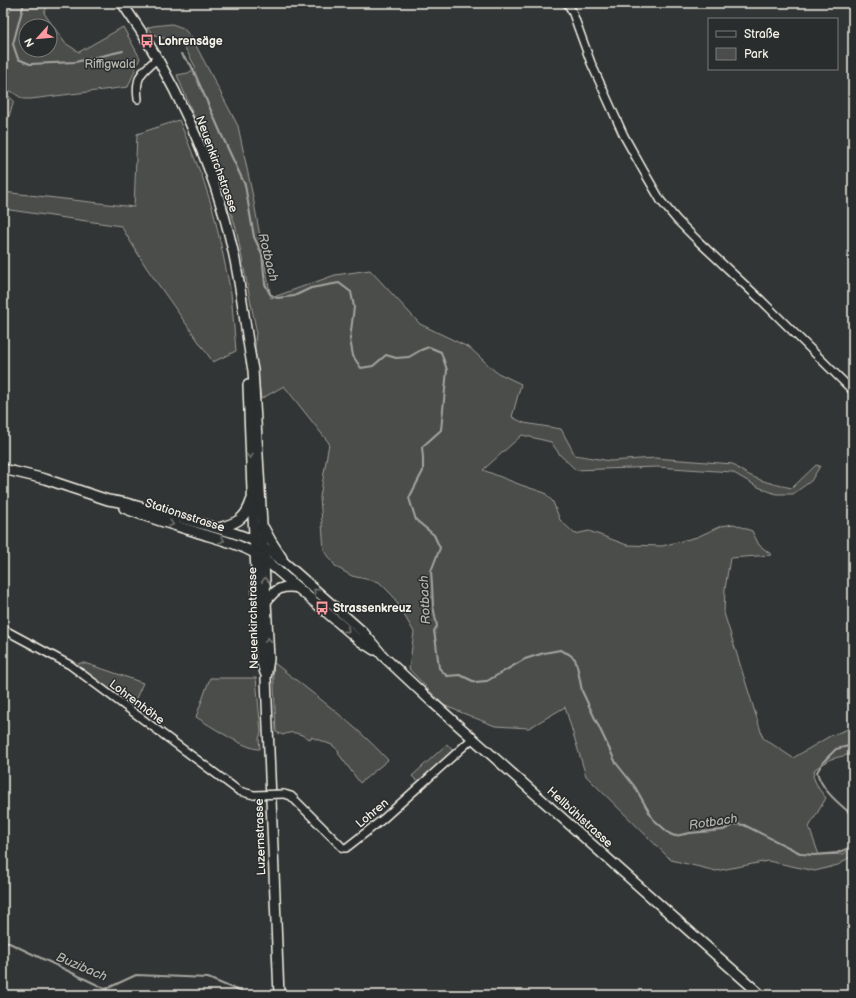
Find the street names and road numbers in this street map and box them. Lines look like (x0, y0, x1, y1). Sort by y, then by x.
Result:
street label: Neuenkirchstrasse (192, 114, 241, 215)
street label: Stationsstrasse (143, 496, 227, 535)
street label: Neuenkirchstrasse (245, 567, 262, 669)
street label: Lohrenhöhe (106, 677, 167, 728)
street label: Hellbühlstrasse (544, 784, 616, 851)
street label: Lohren (353, 795, 392, 831)
street label: Luzernstrasse (252, 798, 269, 876)

